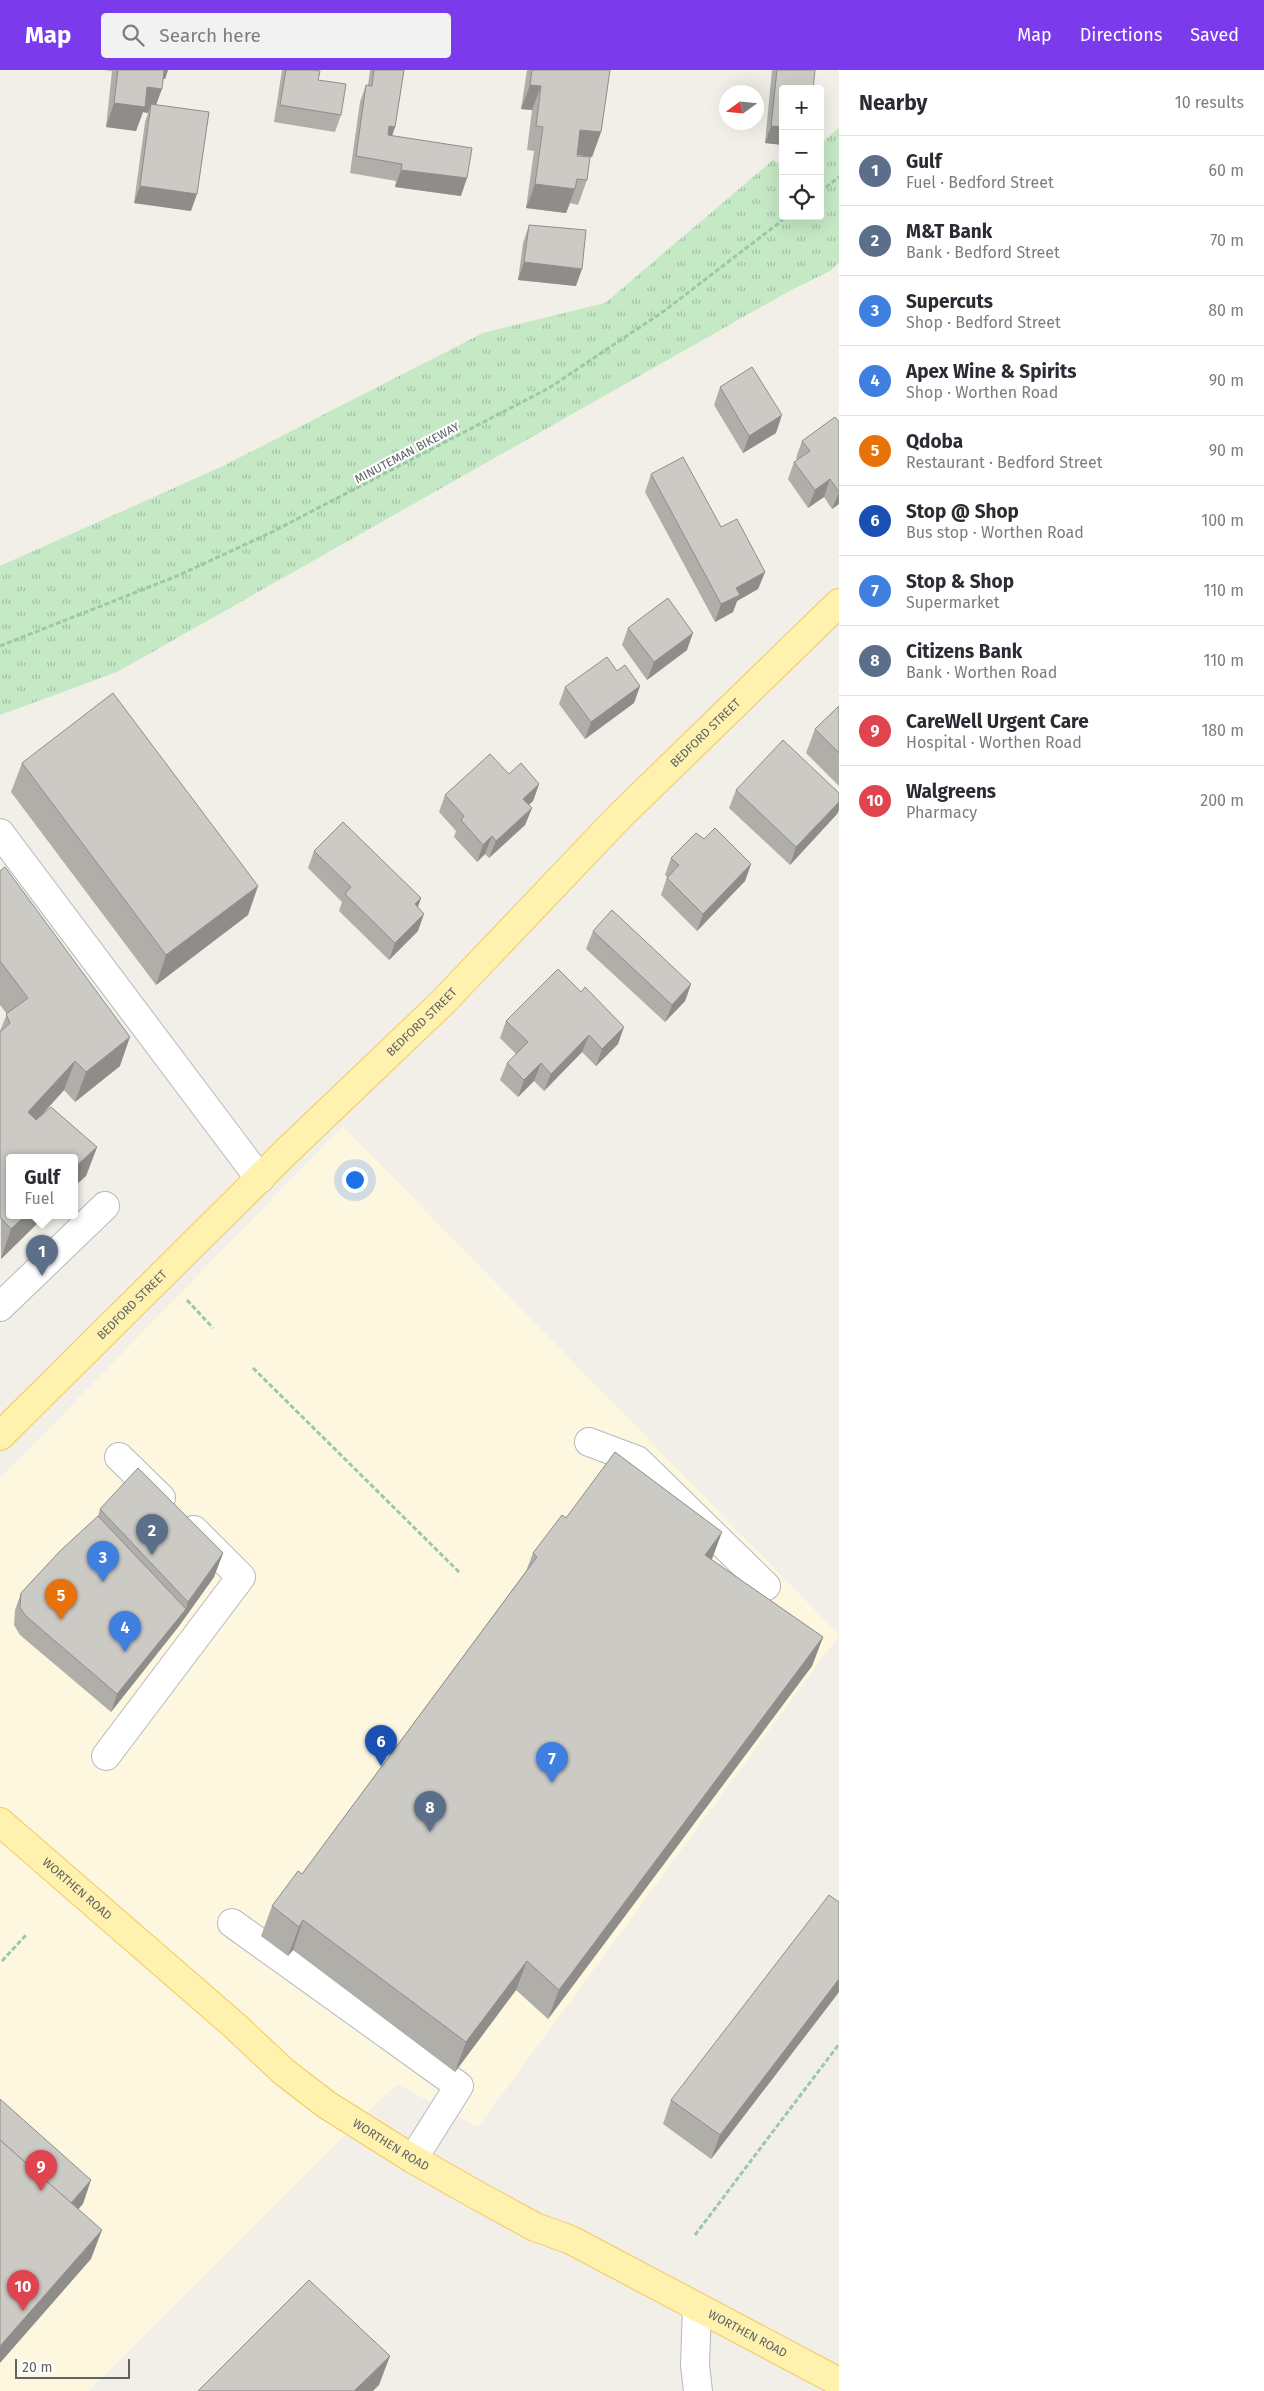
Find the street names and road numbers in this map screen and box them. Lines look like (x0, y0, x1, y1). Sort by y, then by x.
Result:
street label: MINUTEMAN BIKEWAY (352, 419, 462, 486)
street label: BEDFORD STREET (667, 695, 744, 770)
street label: BEDFORD STREET (384, 984, 460, 1059)
street label: BEDFORD STREET (94, 1267, 170, 1342)
street label: WORTHEN ROAD (39, 1855, 115, 1923)
street label: WORTHEN ROAD (350, 2116, 432, 2174)
street label: WORTHEN ROAD (706, 2307, 790, 2360)

